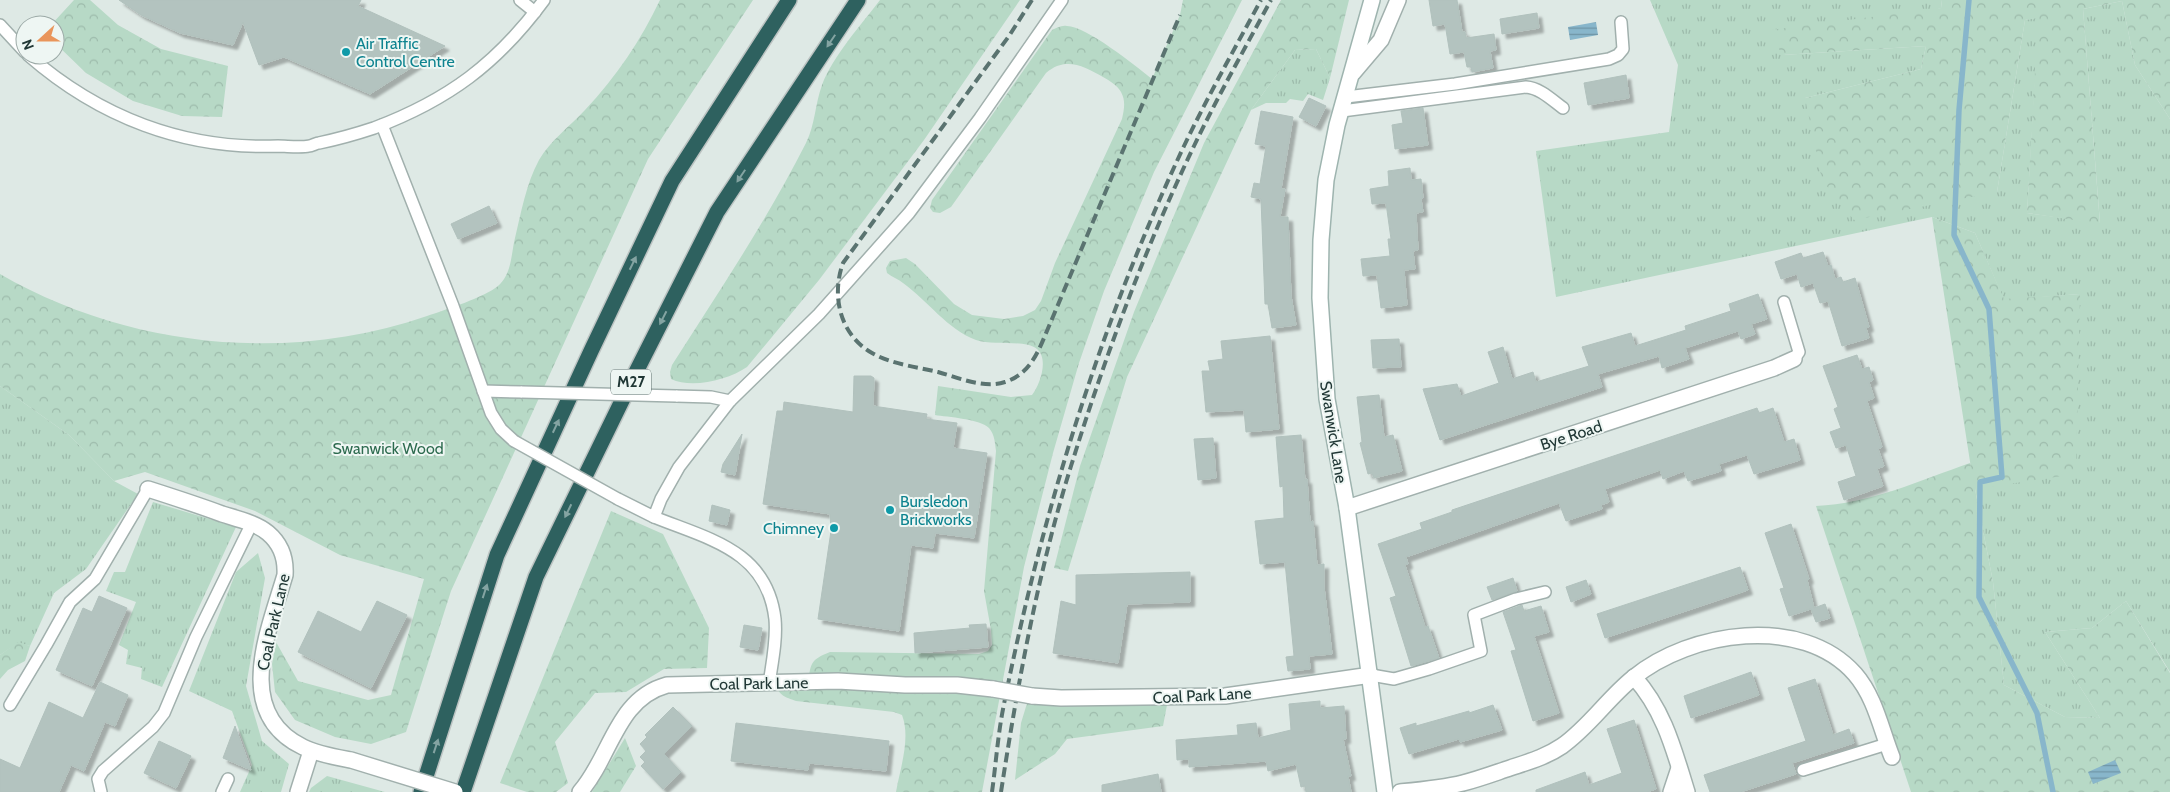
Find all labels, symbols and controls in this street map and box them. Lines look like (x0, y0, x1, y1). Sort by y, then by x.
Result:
north arrow (15, 15, 65, 65)
place label: Air Traffic Control Centre (356, 34, 455, 71)
one-way arrow (826, 34, 836, 47)
text: N (18, 37, 38, 53)
marker: Air Traffic Control Centre (340, 46, 352, 58)
one-way arrow (736, 169, 746, 183)
one-way arrow (629, 256, 637, 270)
one-way arrow (659, 311, 667, 326)
road number: M27 (611, 370, 651, 394)
street label: Swanwick Lane (1316, 380, 1351, 484)
street label: Bye Road (1538, 417, 1604, 454)
one-way arrow (553, 419, 561, 433)
park label: Swanwick Wood (332, 439, 444, 458)
place label: Bursledon Brickworks (900, 492, 972, 529)
one-way arrow (564, 504, 572, 518)
marker: Bursledon Brickworks (884, 504, 896, 516)
place label: Chimney (763, 519, 824, 538)
marker: Chimney (828, 522, 840, 534)
street label: Coal Park Lane (253, 572, 294, 672)
one-way arrow (482, 583, 490, 598)
street label: Coal Park Lane (709, 673, 809, 694)
street label: Coal Park Lane (1152, 683, 1252, 708)
one-way arrow (432, 738, 440, 753)

